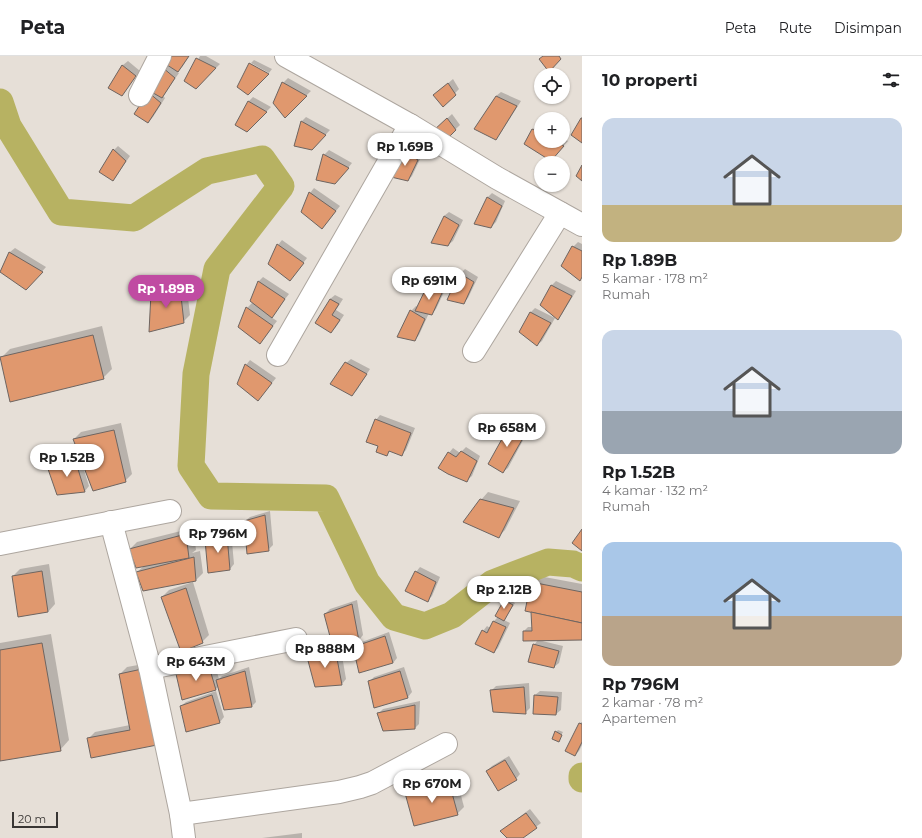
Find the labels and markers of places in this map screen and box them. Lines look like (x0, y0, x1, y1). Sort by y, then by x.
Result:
pin: Rp 1.69B (364, 133, 446, 167)
pin: Rp 691M (392, 267, 466, 301)
pin: Rp 1.89B (125, 275, 207, 309)
pin: Rp 658M (470, 414, 544, 448)
pin: Rp 1.52B (26, 444, 108, 478)
pin: Rp 796M (181, 520, 255, 554)
pin: Rp 2.12B (463, 576, 545, 610)
pin: Rp 888M (288, 635, 362, 669)
pin: Rp 643M (159, 648, 233, 682)
pin: Rp 670M (395, 770, 469, 804)

